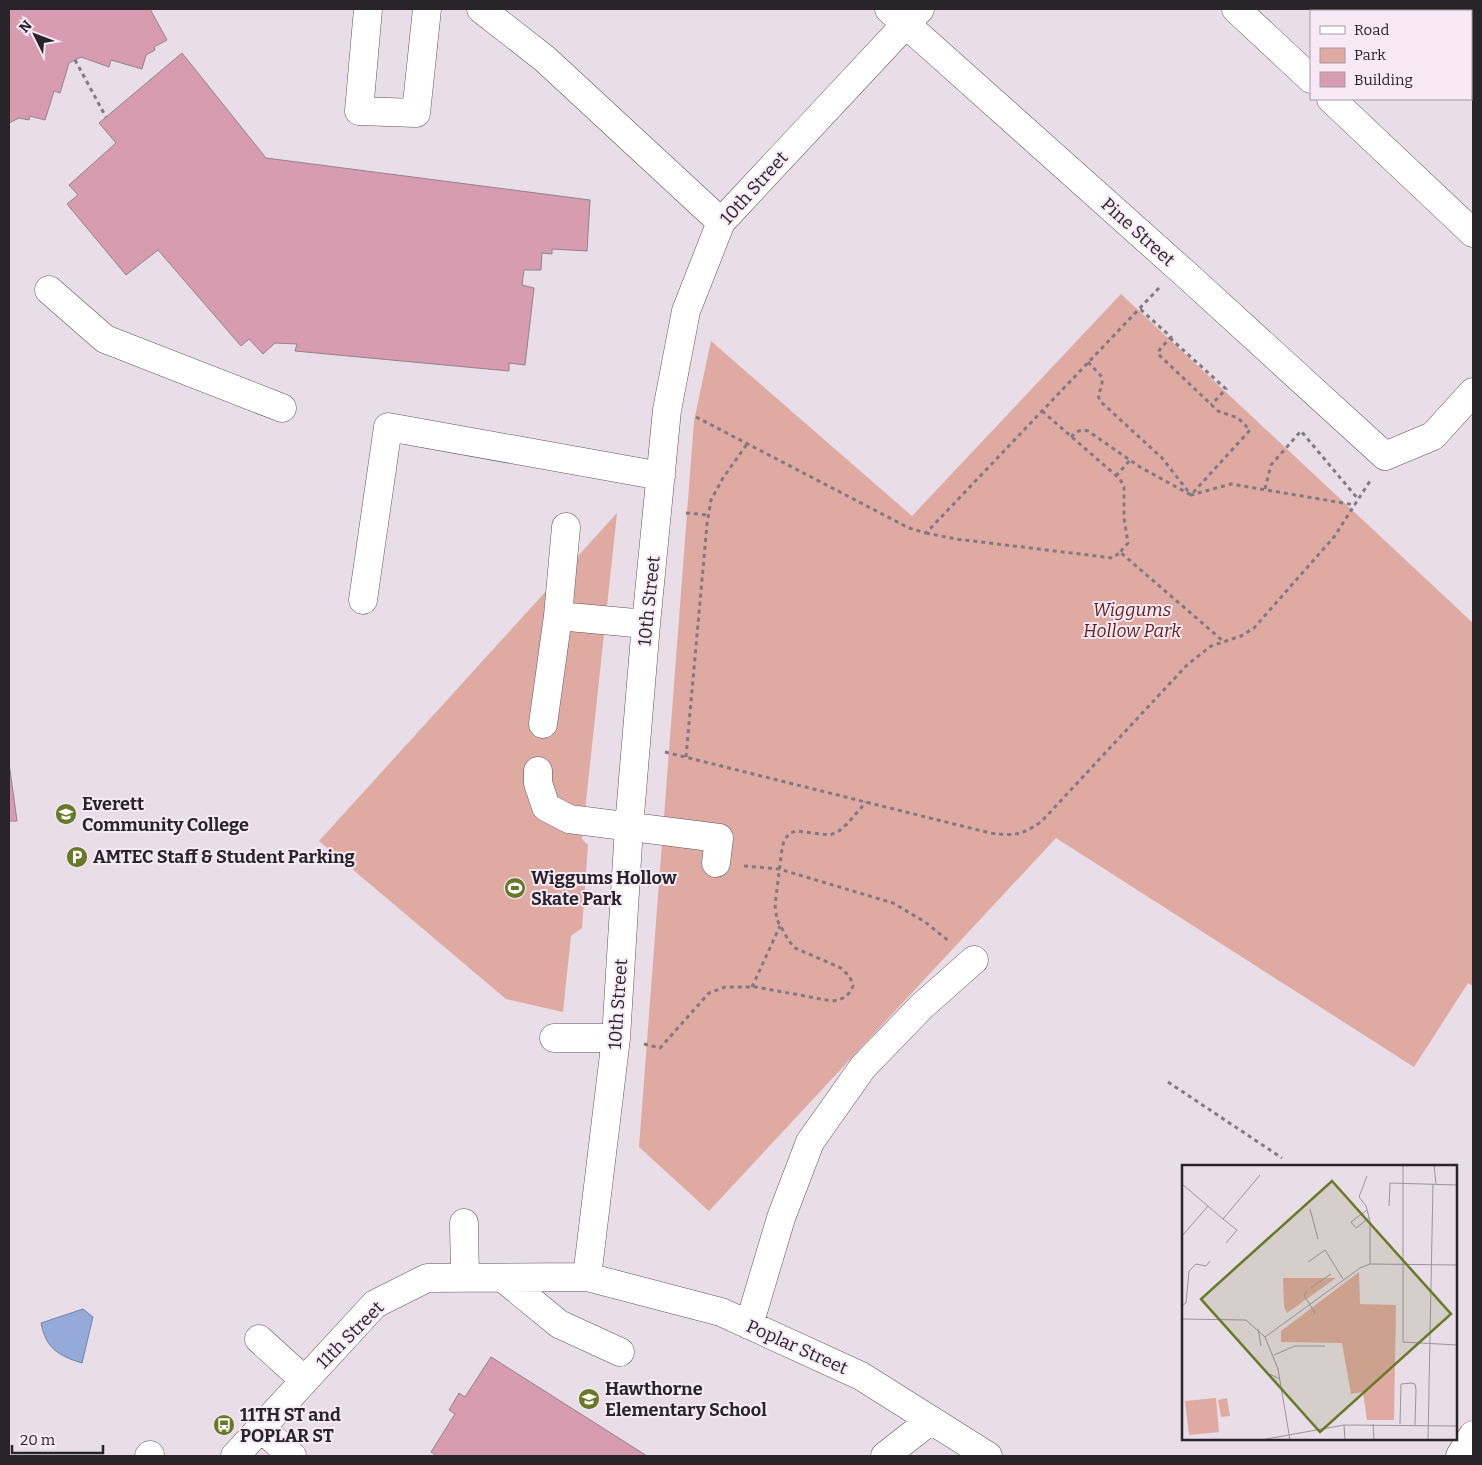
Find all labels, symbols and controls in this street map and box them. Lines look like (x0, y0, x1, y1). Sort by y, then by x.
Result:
north arrow (10, 10, 60, 60)
legend (1310, 10, 1472, 100)
text: N (16, 17, 36, 36)
text: Road (1354, 21, 1389, 39)
text: Park (1354, 46, 1386, 64)
text: Building (1354, 71, 1413, 89)
street label: 10th Street (715, 147, 793, 229)
street label: Pine Street (1097, 193, 1180, 271)
street label: 10th Street (633, 554, 665, 647)
park label: Wiggums Hollow Park (1083, 599, 1181, 642)
place label: Everett Community College (82, 793, 249, 836)
school or university icon: Everett Community College (54, 802, 78, 826)
parking icon: AMTEC Staff & Student Parking (65, 845, 89, 869)
place label: AMTEC Staff & Student Parking (93, 846, 356, 868)
place label: Wiggums Hollow Skate Park (531, 867, 678, 910)
sports icon: Wiggums Hollow Skate Park (503, 876, 527, 900)
street label: 10th Street (604, 957, 632, 1050)
inset map (1182, 1165, 1457, 1440)
street label: 11th Street (312, 1296, 389, 1373)
street label: Poplar Street (743, 1315, 852, 1379)
place label: Hawthorne Elementary School (605, 1378, 767, 1421)
school or university icon: Hawthorne Elementary School (577, 1387, 601, 1411)
place label: 11TH ST and POPLAR ST (240, 1404, 341, 1447)
bus stop icon: 11TH ST and POPLAR ST (212, 1413, 236, 1437)
scale bar (12, 1422, 104, 1454)
text: 20 m (20, 1431, 56, 1449)

